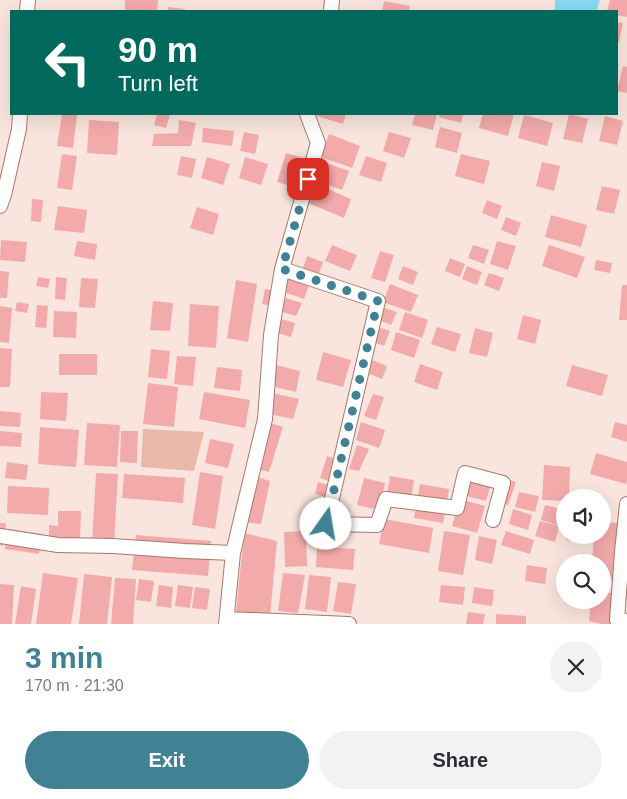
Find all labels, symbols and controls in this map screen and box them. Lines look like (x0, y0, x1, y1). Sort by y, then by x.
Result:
icon: left (35, 30, 100, 95)
text: 90 m (118, 30, 198, 69)
text: Turn left (118, 71, 198, 96)
pin (287, 158, 329, 200)
icon: arrive (294, 165, 322, 193)
map controls (556, 489, 611, 609)
button: sound (556, 489, 611, 544)
position arrow (299, 497, 351, 549)
button: search (556, 554, 611, 609)
text: 3 min (25, 641, 103, 674)
button: close (550, 641, 602, 693)
text: 170 m · 21:30 (25, 677, 124, 694)
button: Exit (25, 731, 309, 789)
button: Share (319, 731, 602, 789)

